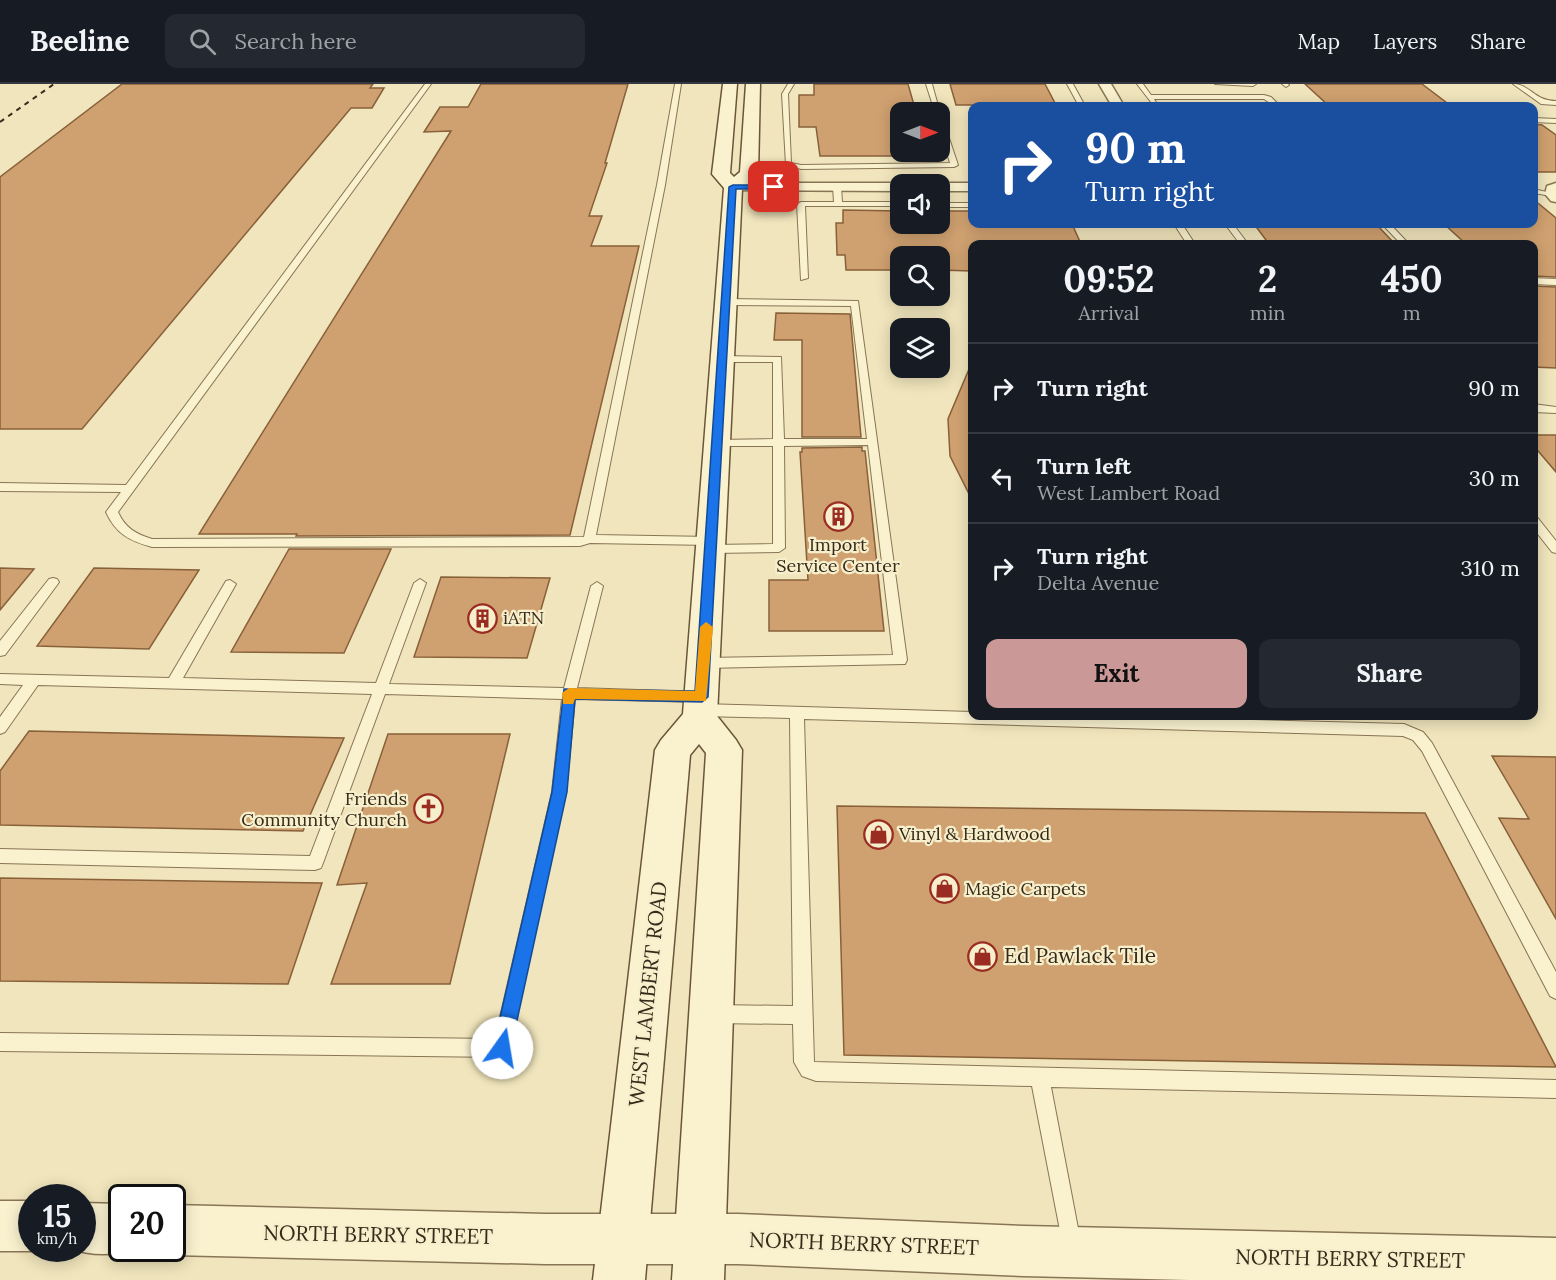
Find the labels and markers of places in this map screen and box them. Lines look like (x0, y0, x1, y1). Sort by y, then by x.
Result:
pin (748, 161, 799, 212)
building icon: Import Service Center (822, 500, 854, 532)
place label: Import Service Center (776, 533, 900, 577)
building icon: iATN (466, 602, 498, 634)
place label: iATN (503, 606, 544, 629)
place label: Friends Community Church (241, 787, 407, 831)
church icon: Friends Community Church (412, 793, 444, 825)
shop icon: Vinyl & Hardwood (862, 818, 894, 850)
place label: Vinyl & Hardwood (898, 822, 1050, 845)
shop icon: Magic Carpets (928, 873, 960, 905)
place label: Magic Carpets (965, 877, 1086, 900)
shop icon: Ed Pawlack Tile (967, 940, 999, 972)
place label: Ed Pawlack Tile (1004, 942, 1156, 969)

